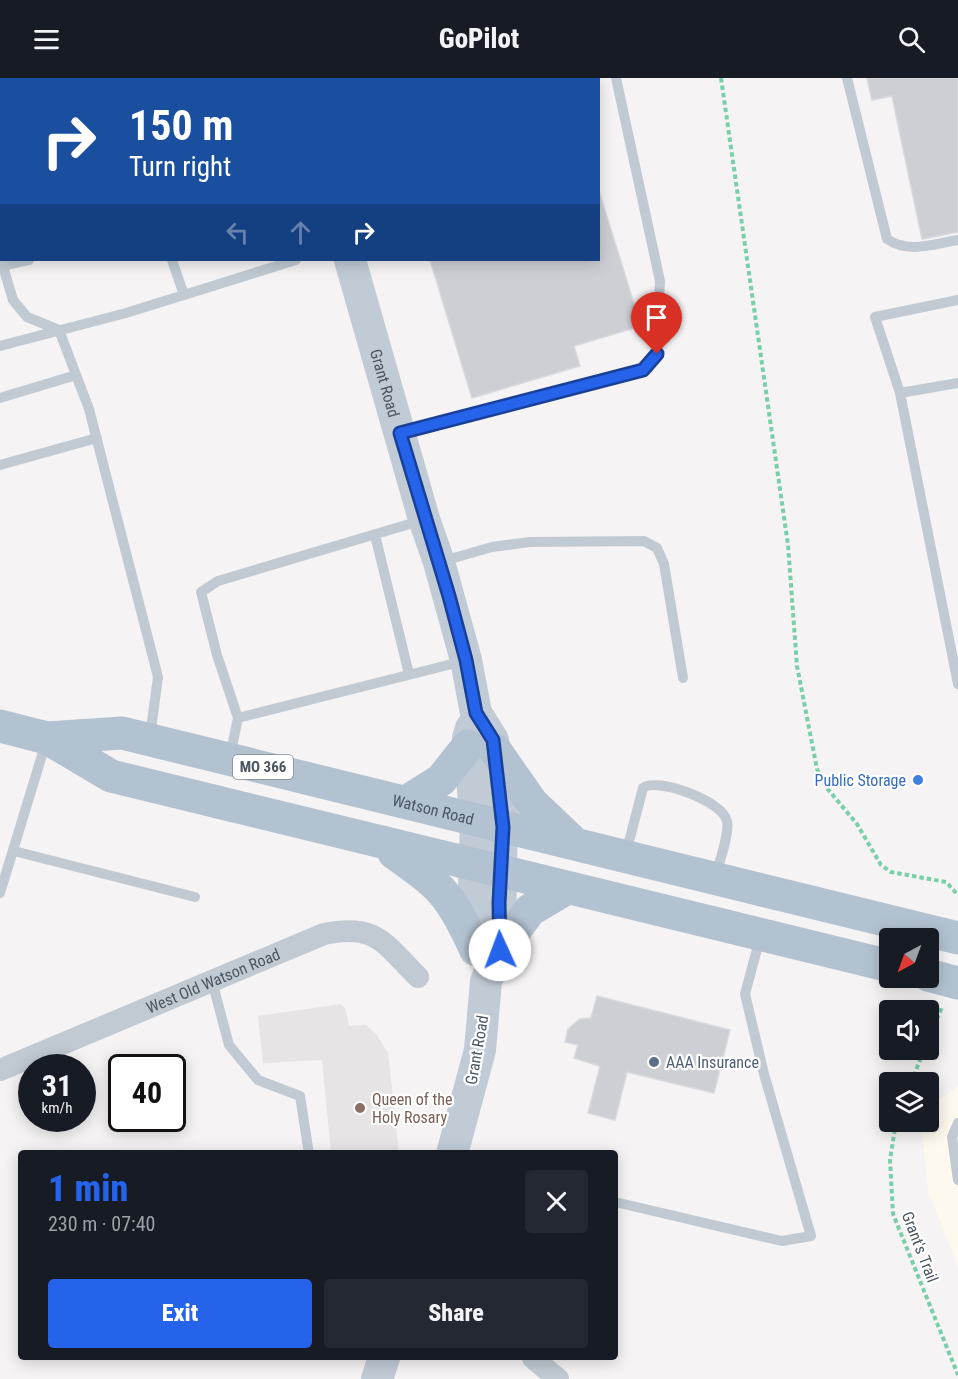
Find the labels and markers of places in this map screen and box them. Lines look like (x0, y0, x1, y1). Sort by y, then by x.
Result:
pin (631, 292, 682, 354)
place label: Public Storage (815, 771, 906, 790)
marker: Public Storage (911, 773, 925, 787)
place label: AAA Insurance (666, 1053, 759, 1072)
marker: AAA Insurance (647, 1055, 661, 1069)
place label: Queen of the Holy Rosary (372, 1090, 453, 1127)
marker: Queen of the Holy Rosary (353, 1101, 367, 1115)

